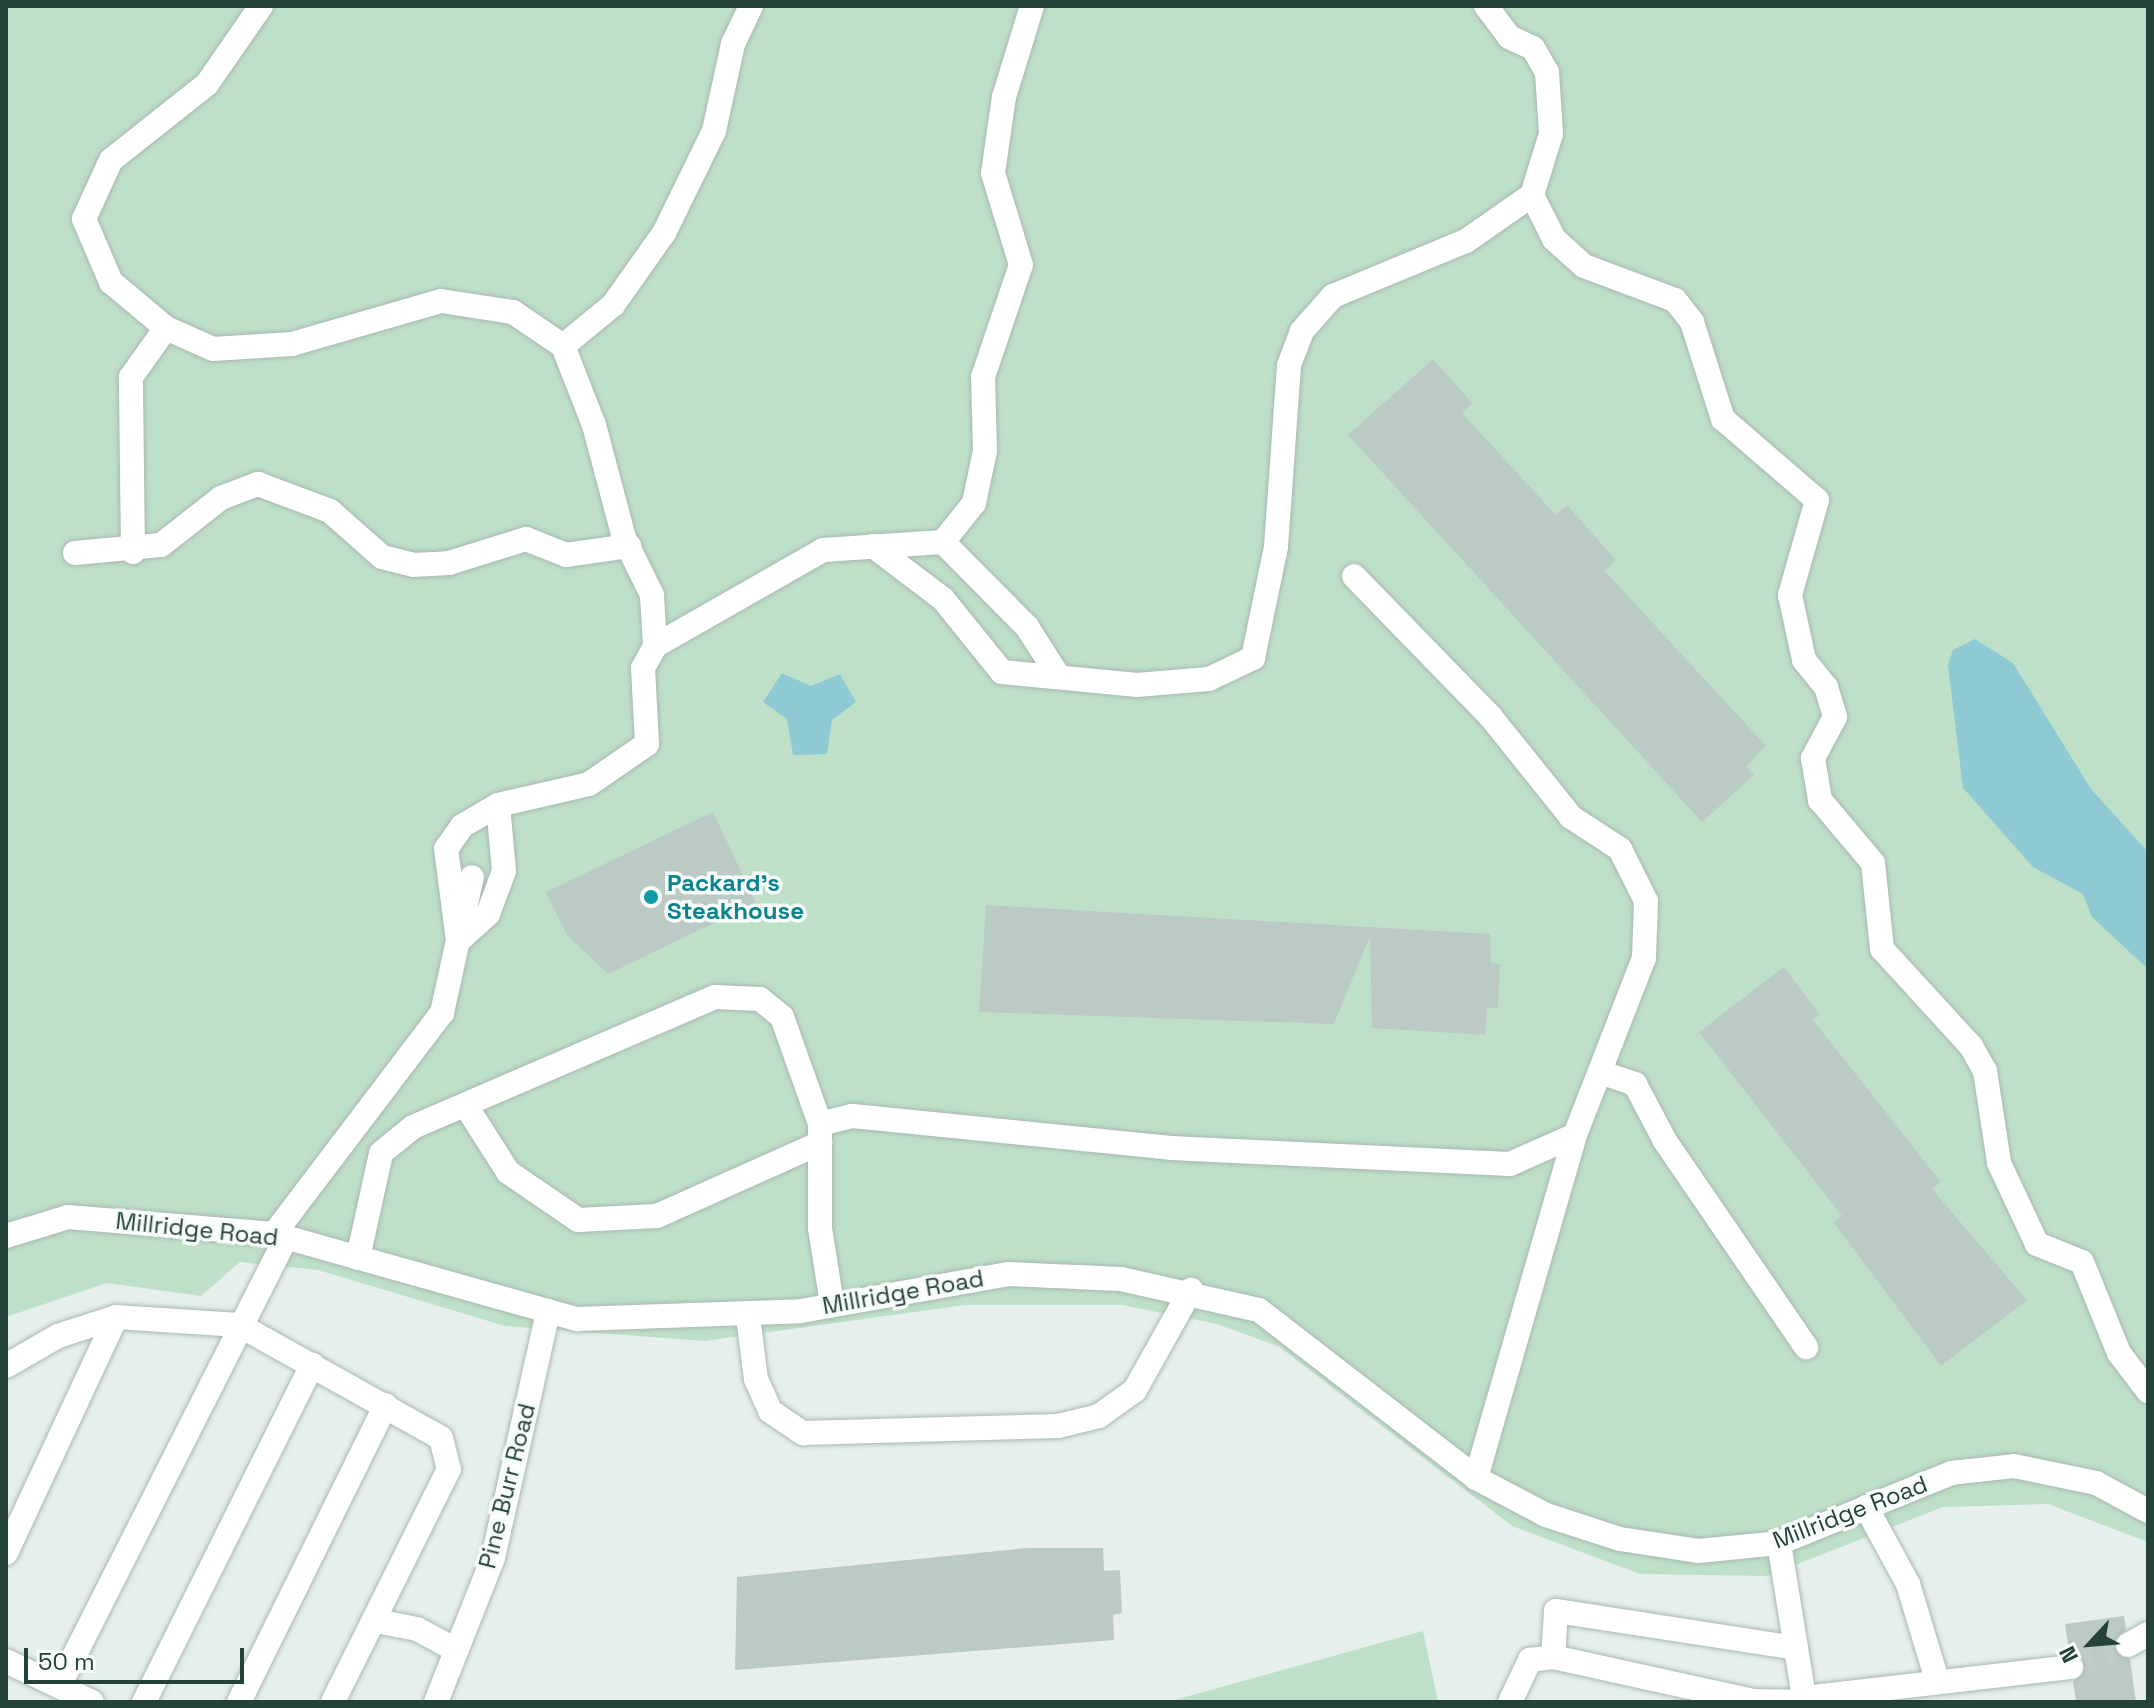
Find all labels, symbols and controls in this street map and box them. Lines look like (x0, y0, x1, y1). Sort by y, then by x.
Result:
place label: Packard's Steakhouse (667, 869, 804, 925)
marker: Packard's Steakhouse (642, 888, 660, 906)
street label: Millridge Road (114, 1206, 280, 1252)
street label: Millridge Road (820, 1264, 986, 1320)
street label: Pine Burr Road (473, 1400, 541, 1572)
street label: Millridge Road (1769, 1469, 1931, 1555)
north arrow (2050, 1604, 2130, 1684)
scale bar (28, 1632, 248, 1682)
text: N (2053, 1642, 2084, 1667)
text: 50 m (38, 1646, 95, 1677)

